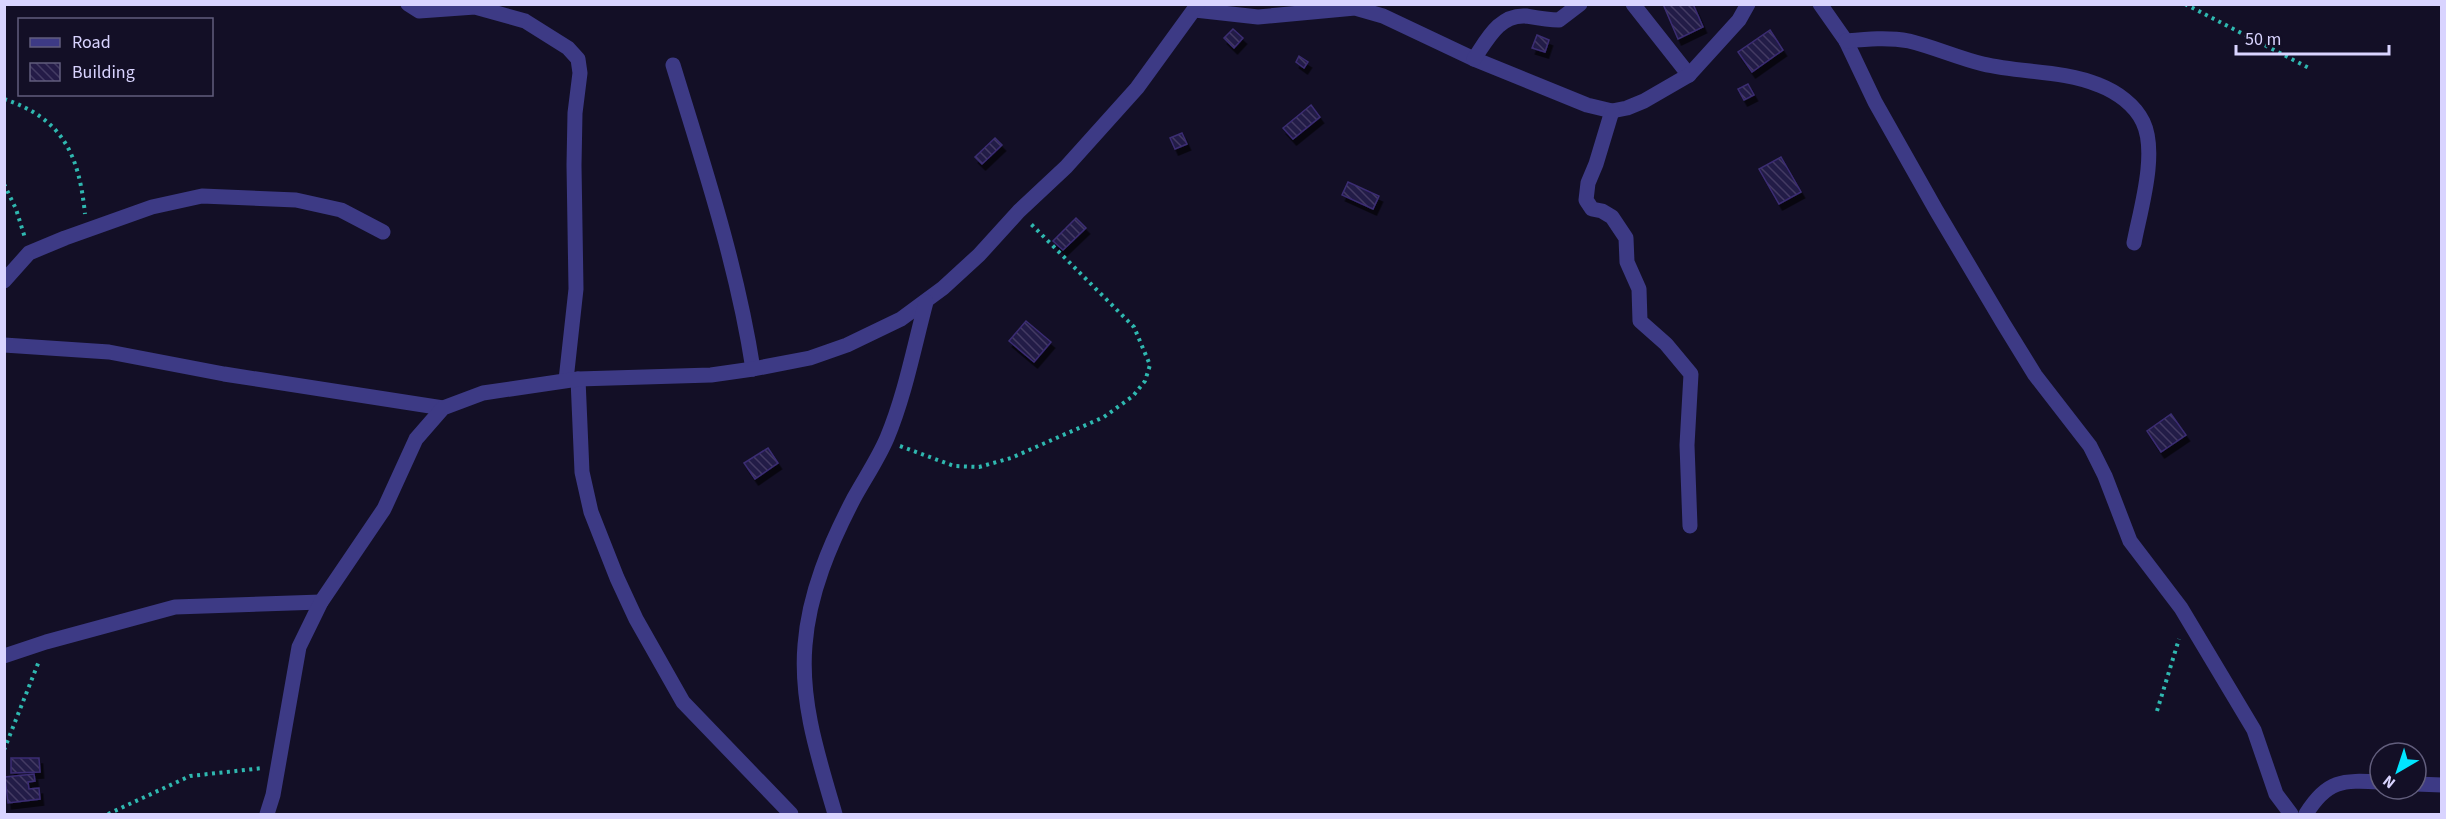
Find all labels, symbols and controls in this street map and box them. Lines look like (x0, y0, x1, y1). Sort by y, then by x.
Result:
legend (18, 18, 213, 96)
scale bar (2236, 18, 2389, 56)
text: 50 m (2245, 27, 2281, 52)
text: Road (72, 30, 111, 55)
text: Building (72, 60, 135, 85)
north arrow (2368, 741, 2428, 801)
text: N (2378, 770, 2400, 794)

